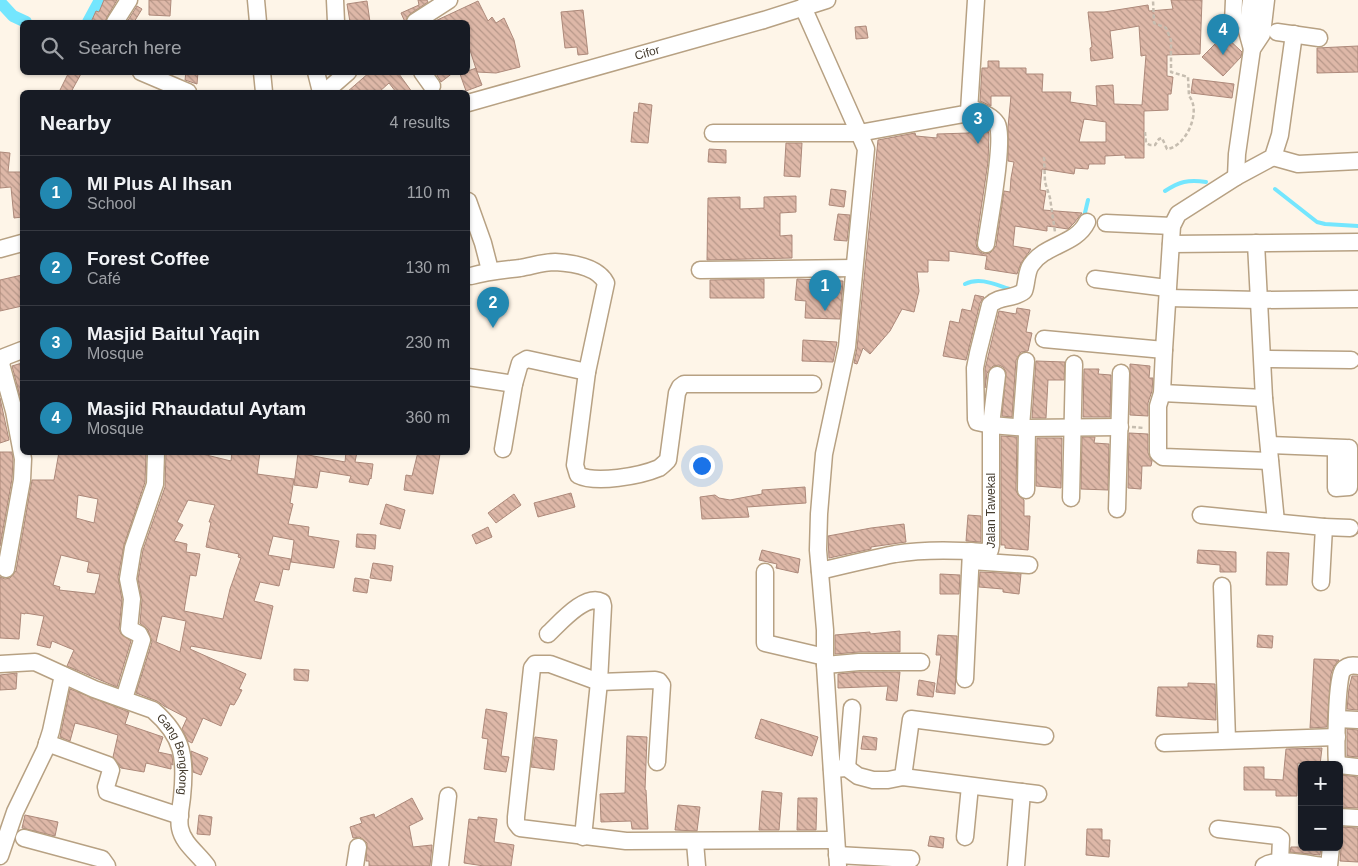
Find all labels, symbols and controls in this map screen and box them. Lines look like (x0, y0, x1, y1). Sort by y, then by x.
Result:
pin: 4 (1207, 14, 1239, 55)
search box (20, 20, 470, 75)
icon: search (38, 34, 66, 62)
text: Search here (78, 37, 182, 58)
street label: Cifor (633, 43, 661, 63)
pin: 3 (962, 103, 994, 144)
text: Nearby (40, 111, 111, 134)
text: 4 results (390, 114, 450, 131)
text: MI Plus Al Ihsan (87, 173, 232, 194)
text: 1 (52, 184, 60, 201)
text: 110 m (407, 184, 450, 201)
text: School (87, 195, 136, 212)
text: Forest Coffee (87, 248, 209, 269)
text: 2 (52, 259, 60, 276)
text: 130 m (406, 259, 450, 276)
text: Café (87, 270, 121, 287)
pin: 1 (809, 270, 841, 311)
pin: 2 (477, 287, 509, 328)
text: Masjid Baitul Yaqin (87, 323, 260, 344)
text: 3 (52, 334, 60, 351)
text: 230 m (406, 334, 450, 351)
text: Mosque (87, 345, 144, 362)
text: Masjid Rhaudatul Aytam (87, 398, 306, 419)
text: 4 (52, 409, 60, 426)
text: 360 m (406, 409, 450, 426)
text: Mosque (87, 420, 144, 437)
your location (689, 453, 715, 479)
street label: Jalan Tawekal (984, 473, 998, 549)
street label: Gang Bengkong (154, 711, 191, 796)
map controls (1298, 761, 1343, 851)
button: + (1298, 761, 1343, 806)
button: − (1298, 806, 1343, 851)

